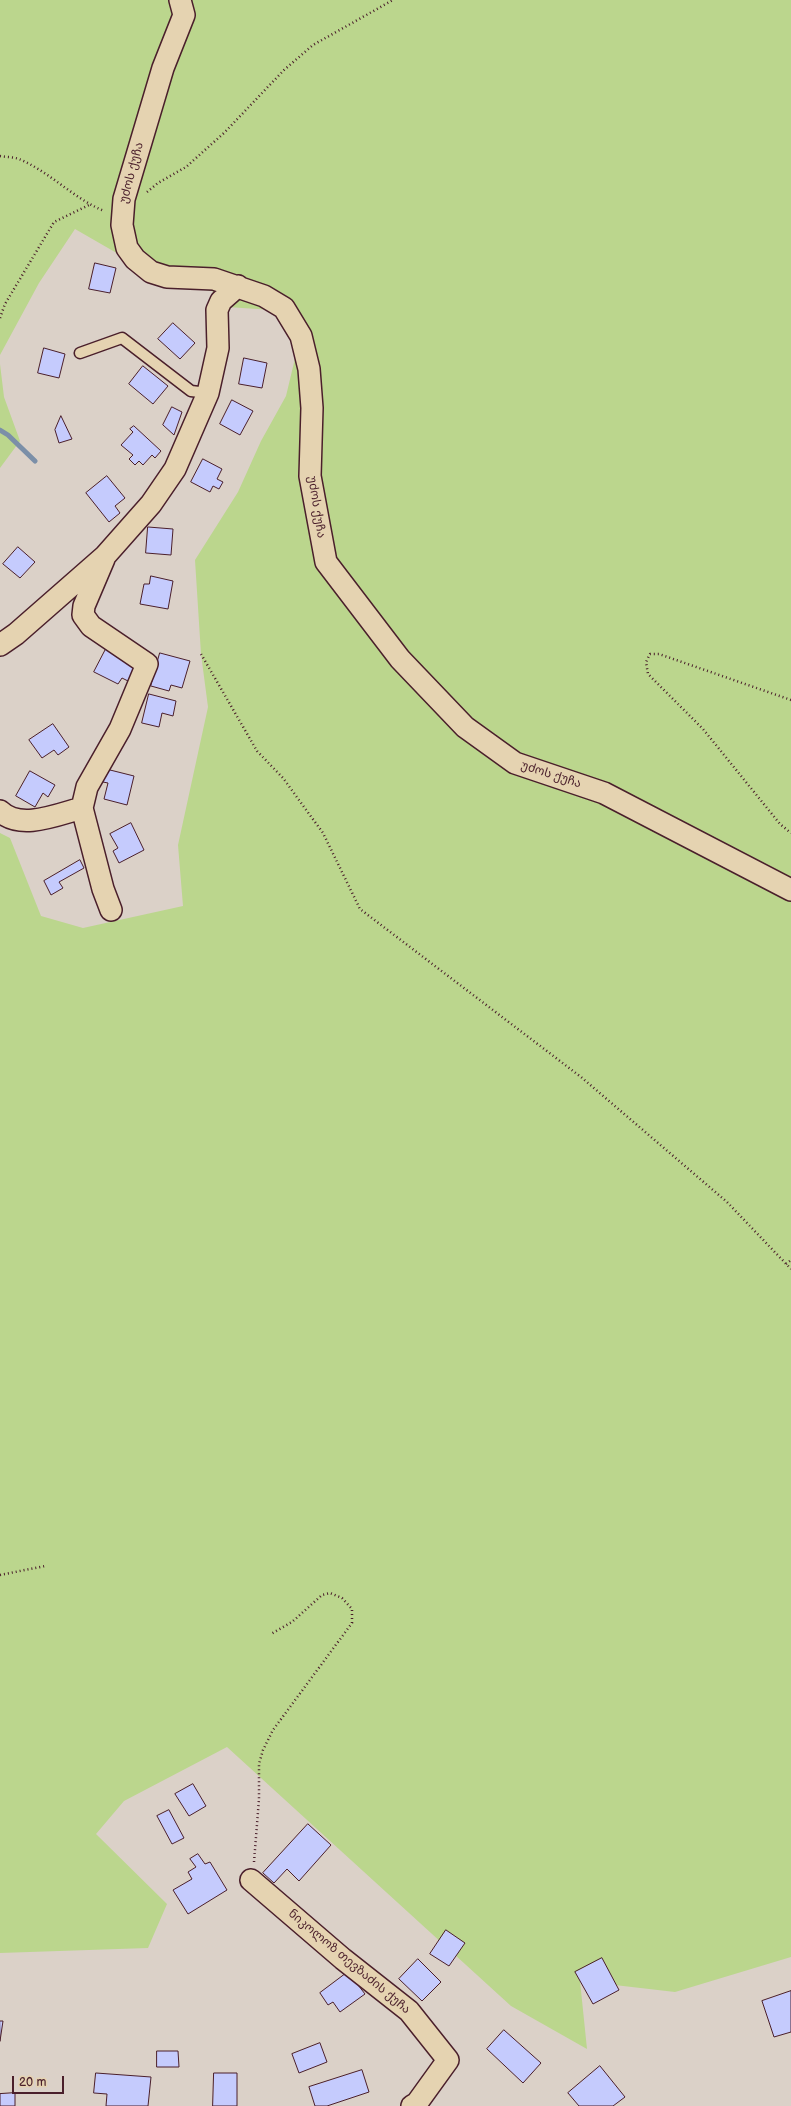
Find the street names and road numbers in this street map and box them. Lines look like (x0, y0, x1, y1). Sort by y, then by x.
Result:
street label: უძოს ქუჩა (117, 141, 147, 205)
street label: უძოს ქუჩა (304, 475, 328, 539)
street label: უძოს ქუჩა (519, 758, 583, 792)
street label: ნიკოლოზ თევზაძის ქუჩა (285, 1907, 413, 2017)

